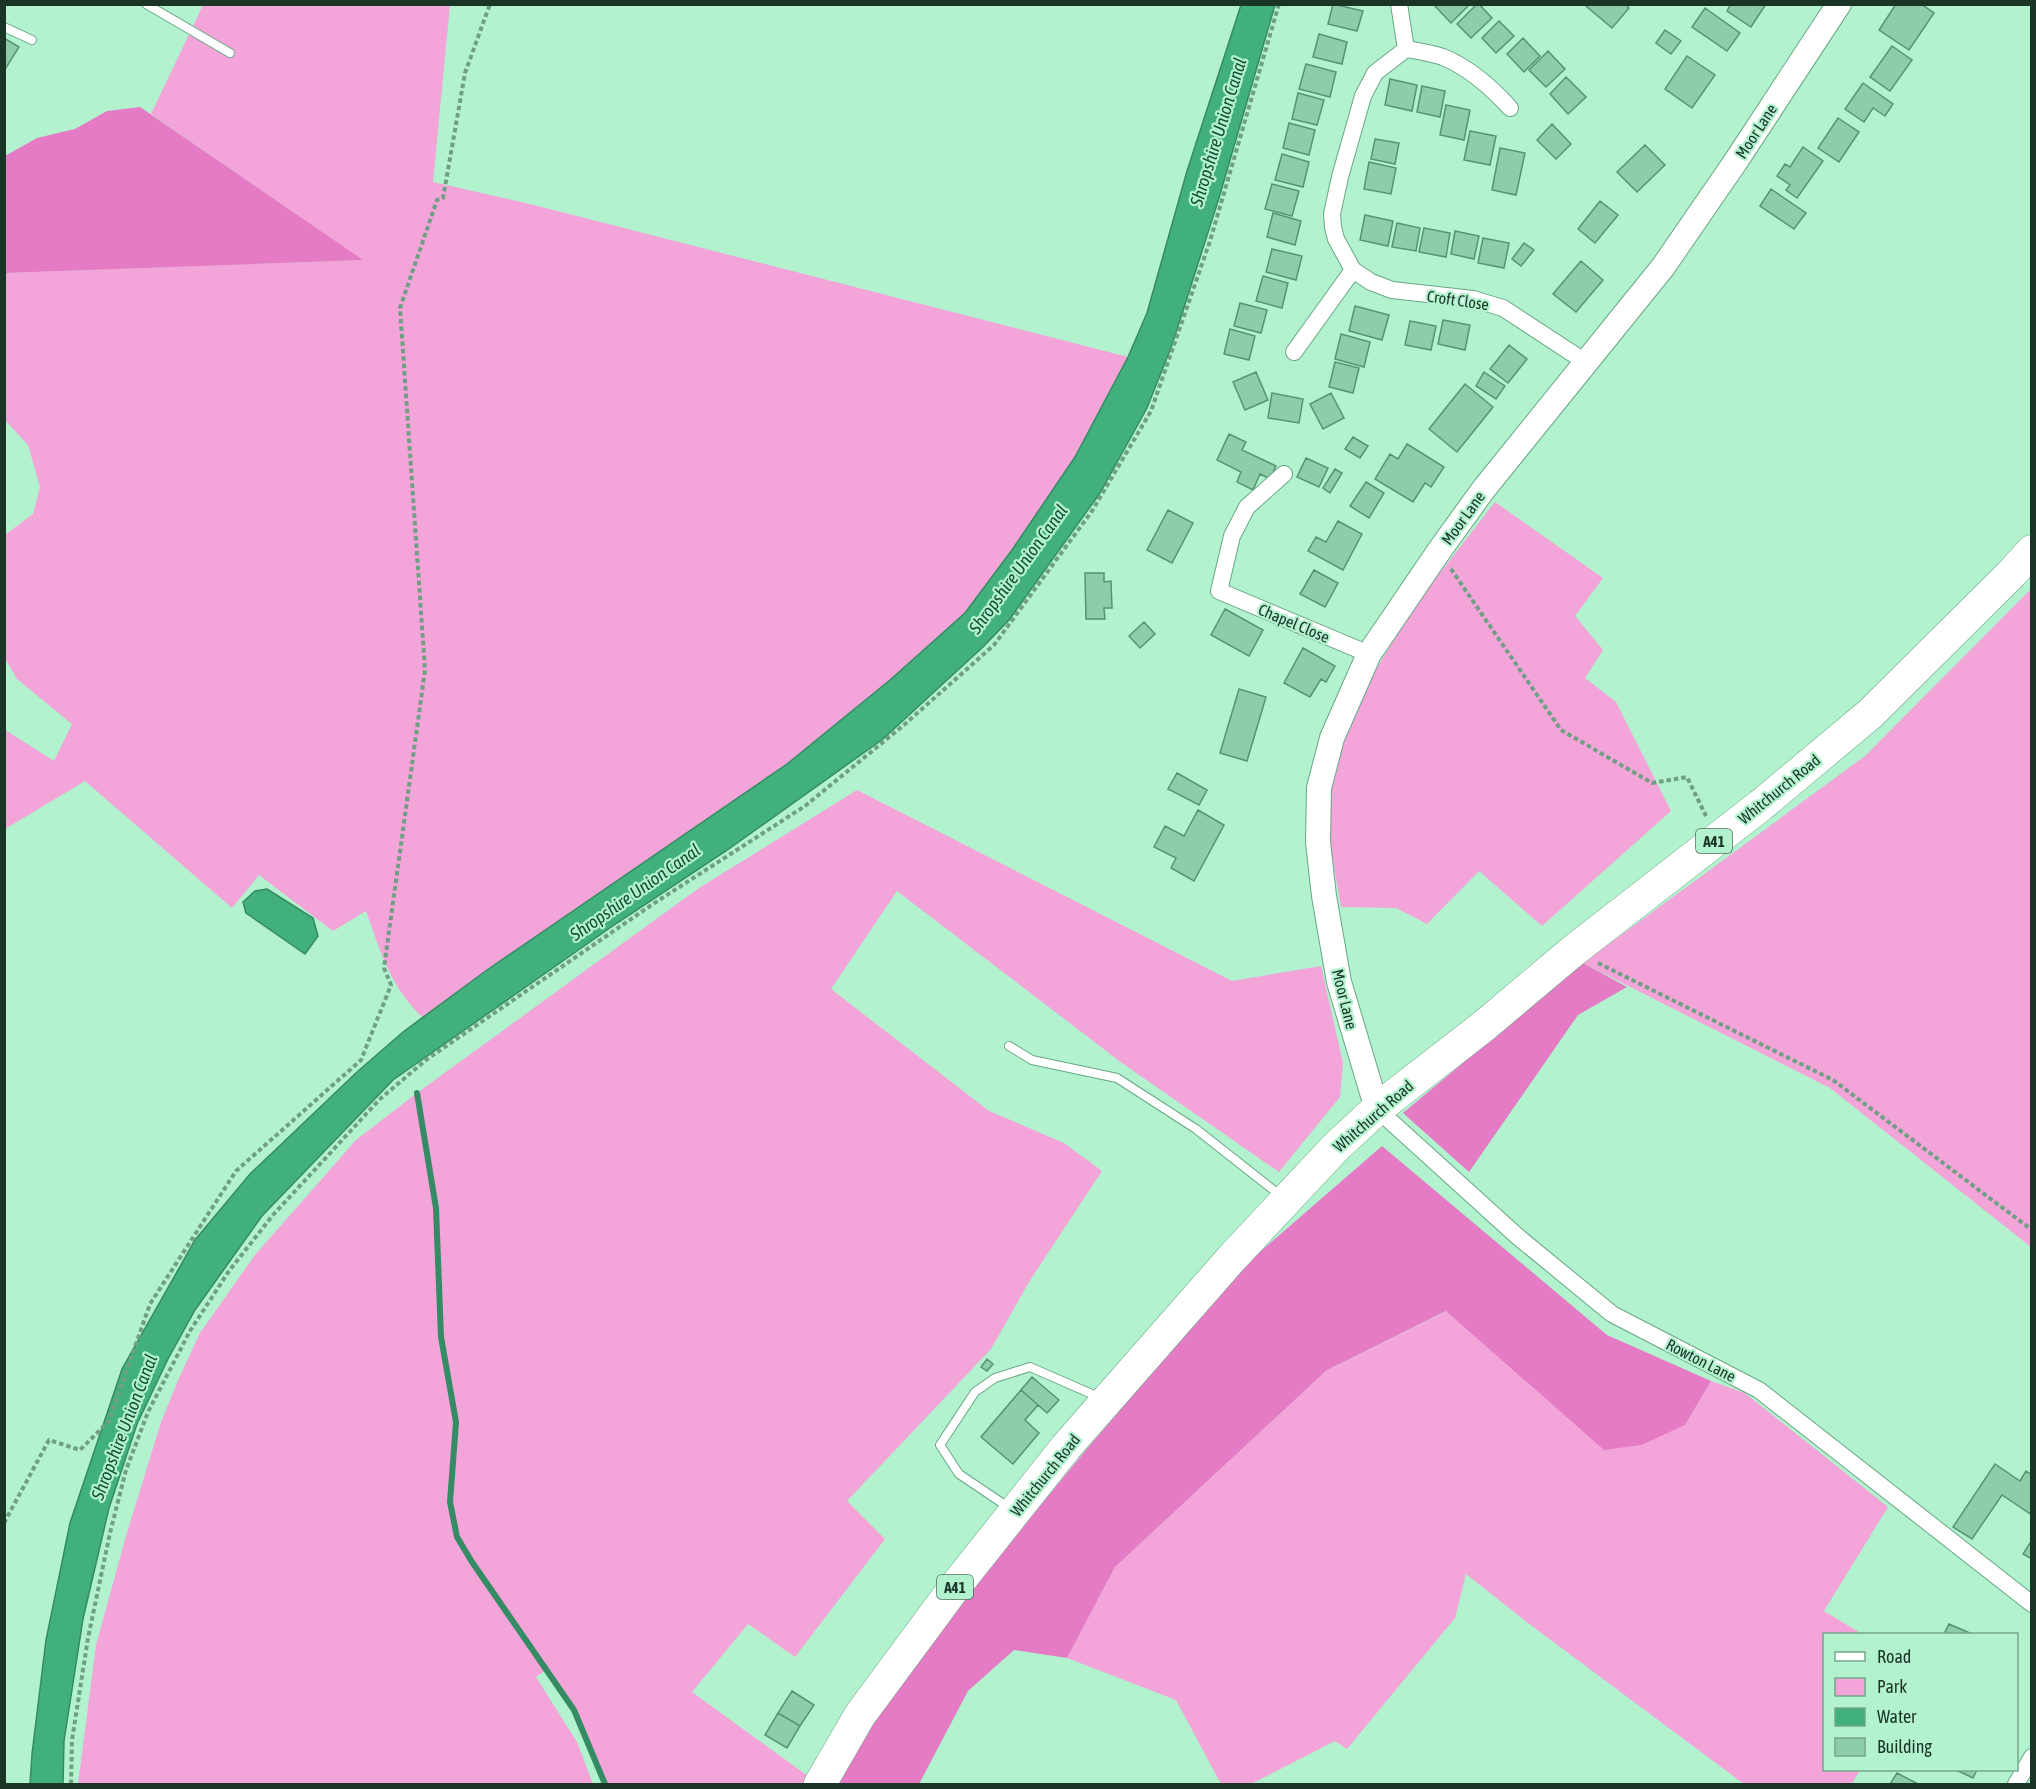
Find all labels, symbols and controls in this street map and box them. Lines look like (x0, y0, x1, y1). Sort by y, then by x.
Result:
water label: Shropshire Union Canal (1185, 55, 1251, 210)
street label: Moor Lane (1732, 100, 1780, 162)
street label: Croft Close (1426, 287, 1490, 313)
street label: Moor Lane (1438, 488, 1488, 548)
water label: Shropshire Union Canal (964, 500, 1072, 638)
street label: Chapel Close (1255, 600, 1332, 647)
street label: Whitchurch Road (1734, 751, 1824, 827)
road number: A41 (1696, 829, 1732, 853)
water label: Shropshire Union Canal (565, 839, 704, 945)
street label: Moor Lane (1329, 967, 1361, 1031)
street label: Whitchurch Road (1329, 1076, 1417, 1156)
street label: Rowton Lane (1663, 1335, 1739, 1385)
water label: Shropshire Union Canal (86, 1351, 161, 1504)
street label: Whitchurch Road (1007, 1430, 1083, 1520)
road number: A41 (937, 1575, 973, 1599)
legend (1823, 1633, 2018, 1771)
text: Road (1877, 1646, 1911, 1667)
text: Park (1877, 1676, 1907, 1697)
text: Water (1877, 1706, 1917, 1727)
text: Building (1877, 1736, 1932, 1757)

